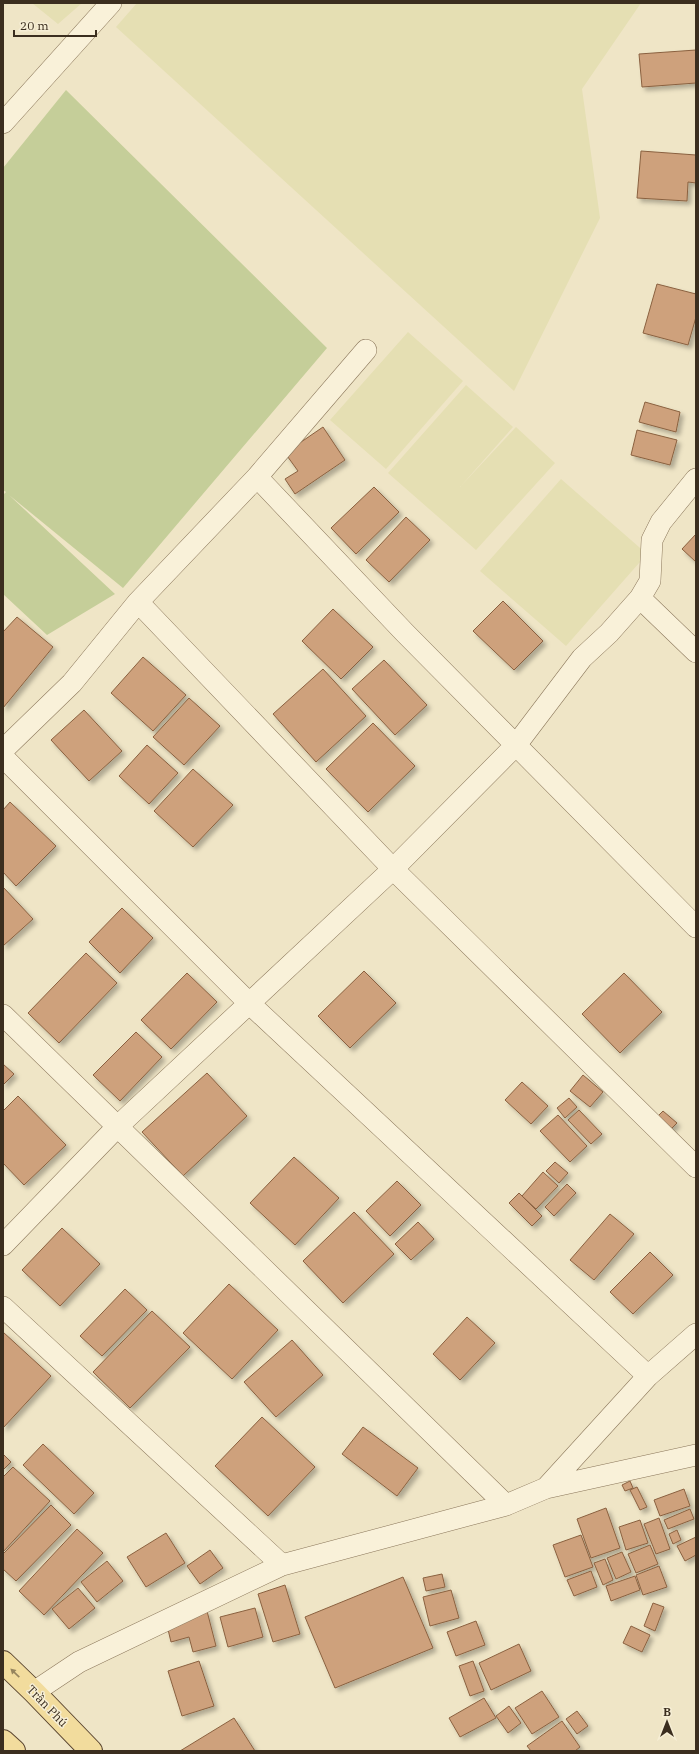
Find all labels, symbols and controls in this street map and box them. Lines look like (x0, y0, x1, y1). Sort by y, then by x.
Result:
scale bar (14, 12, 96, 38)
text: 20 m (20, 18, 49, 33)
one-way arrow (10, 1669, 19, 1678)
street label: Trần Phú (24, 1682, 71, 1730)
north arrow (647, 1702, 687, 1742)
text: B (663, 1705, 671, 1719)

